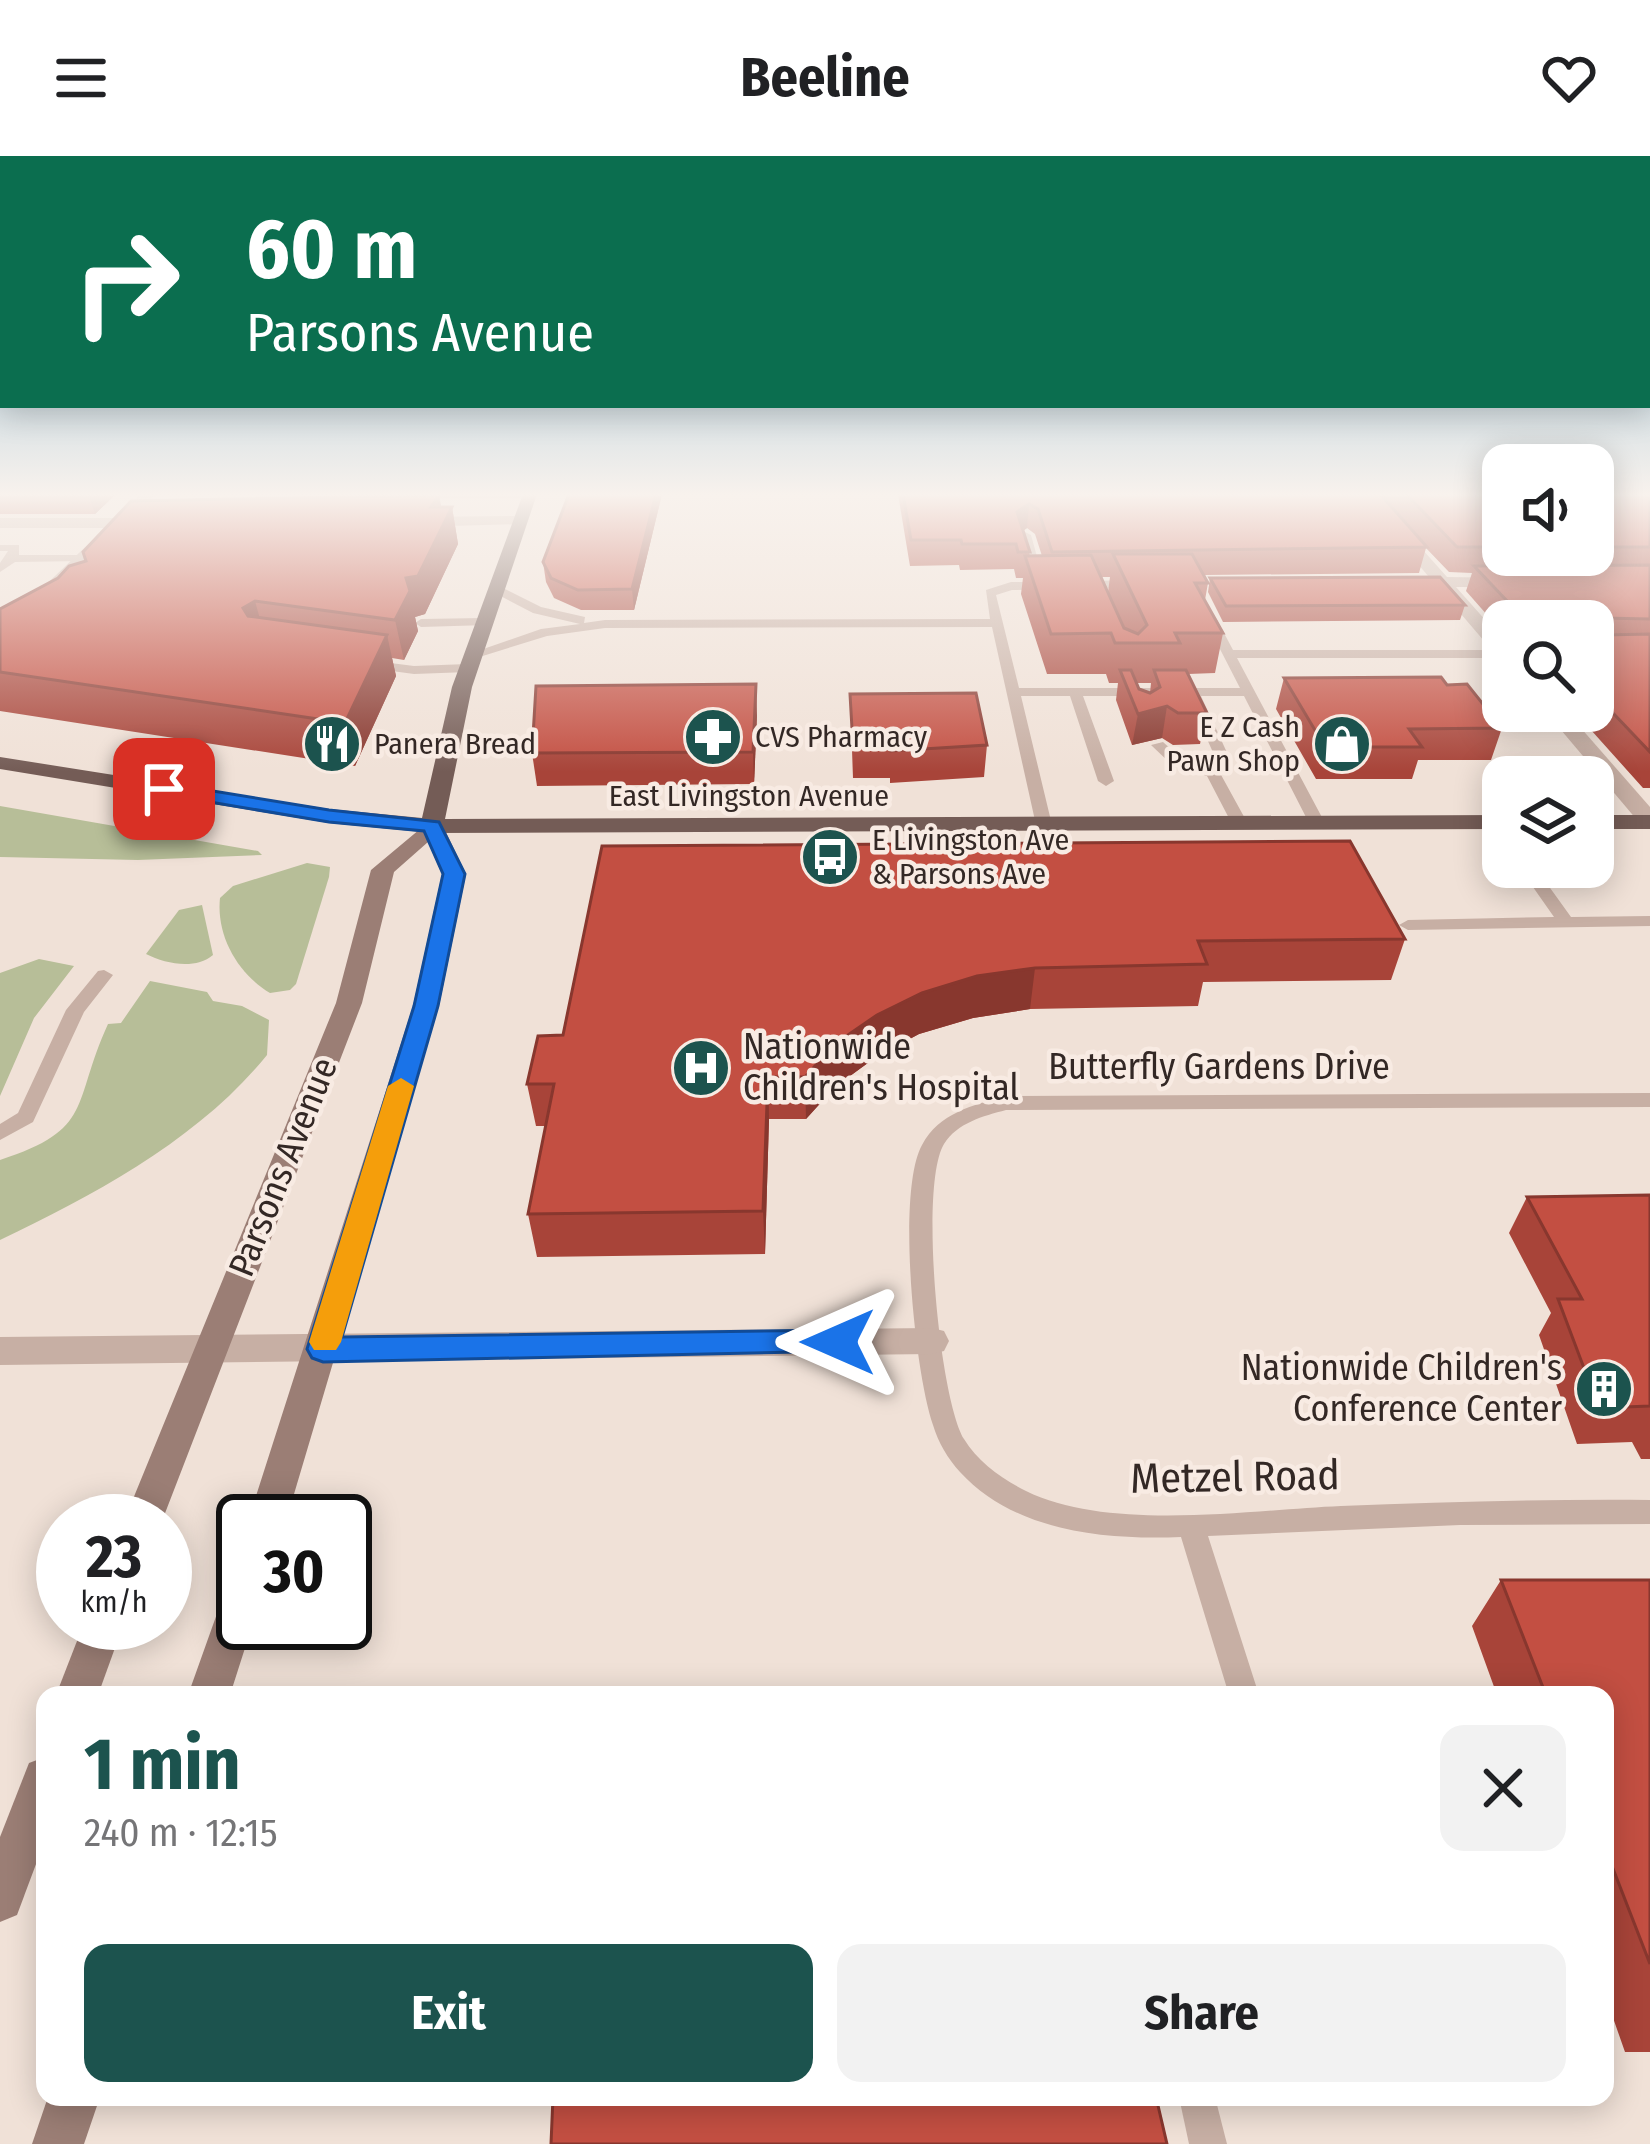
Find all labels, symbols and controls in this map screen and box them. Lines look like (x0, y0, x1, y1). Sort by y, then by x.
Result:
icon: menu (48, 45, 114, 111)
icon: heart (1536, 45, 1602, 111)
text: Beeline (740, 46, 910, 110)
text: 60 m (246, 199, 417, 300)
icon: right (48, 204, 204, 360)
text: Parsons Avenue (246, 301, 594, 365)
map controls (1482, 444, 1614, 888)
button: sound (1482, 444, 1614, 576)
button: search (1482, 600, 1614, 732)
pharmacy icon: CVS Pharmacy (682, 706, 744, 768)
place label: E Z Cash Pawn Shop (1166, 709, 1300, 779)
restaurant icon: Panera Bread (301, 713, 363, 775)
shop icon: E Z Cash Pawn Shop (1311, 713, 1373, 775)
place label: CVS Pharmacy (755, 719, 928, 755)
place label: Panera Bread (374, 726, 536, 762)
pin (113, 738, 215, 840)
icon: arrive (131, 756, 197, 822)
button: layers (1482, 756, 1614, 888)
street label: East Livingston Avenue (609, 778, 889, 814)
place label: E Livingston Ave & Parsons Ave (872, 822, 1069, 892)
bus stop icon: E Livingston Ave & Parsons Ave (799, 826, 861, 888)
place label: Nationwide Children's Hospital (743, 1025, 1019, 1110)
hospital icon: Nationwide Children's Hospital (670, 1037, 732, 1099)
street label: Butterfly Gardens Drive (1048, 1045, 1390, 1089)
street label: Parsons Avenue (219, 1051, 347, 1283)
position arrow (775, 1279, 901, 1405)
place label: Nationwide Children's Conference Center (1241, 1346, 1562, 1431)
building icon: Nationwide Children's Conference Center (1573, 1358, 1635, 1420)
street label: Metzel Road (1130, 1450, 1340, 1504)
speed limit sign: 30 (216, 1494, 372, 1650)
text: 23 (86, 1521, 142, 1593)
text: km/h (81, 1584, 147, 1620)
text: 1 min (84, 1722, 241, 1808)
button: close (1440, 1725, 1566, 1851)
text: 240 m · 12:15 (84, 1810, 278, 1856)
button: Exit (84, 1944, 813, 2082)
button: Share (837, 1944, 1566, 2082)

